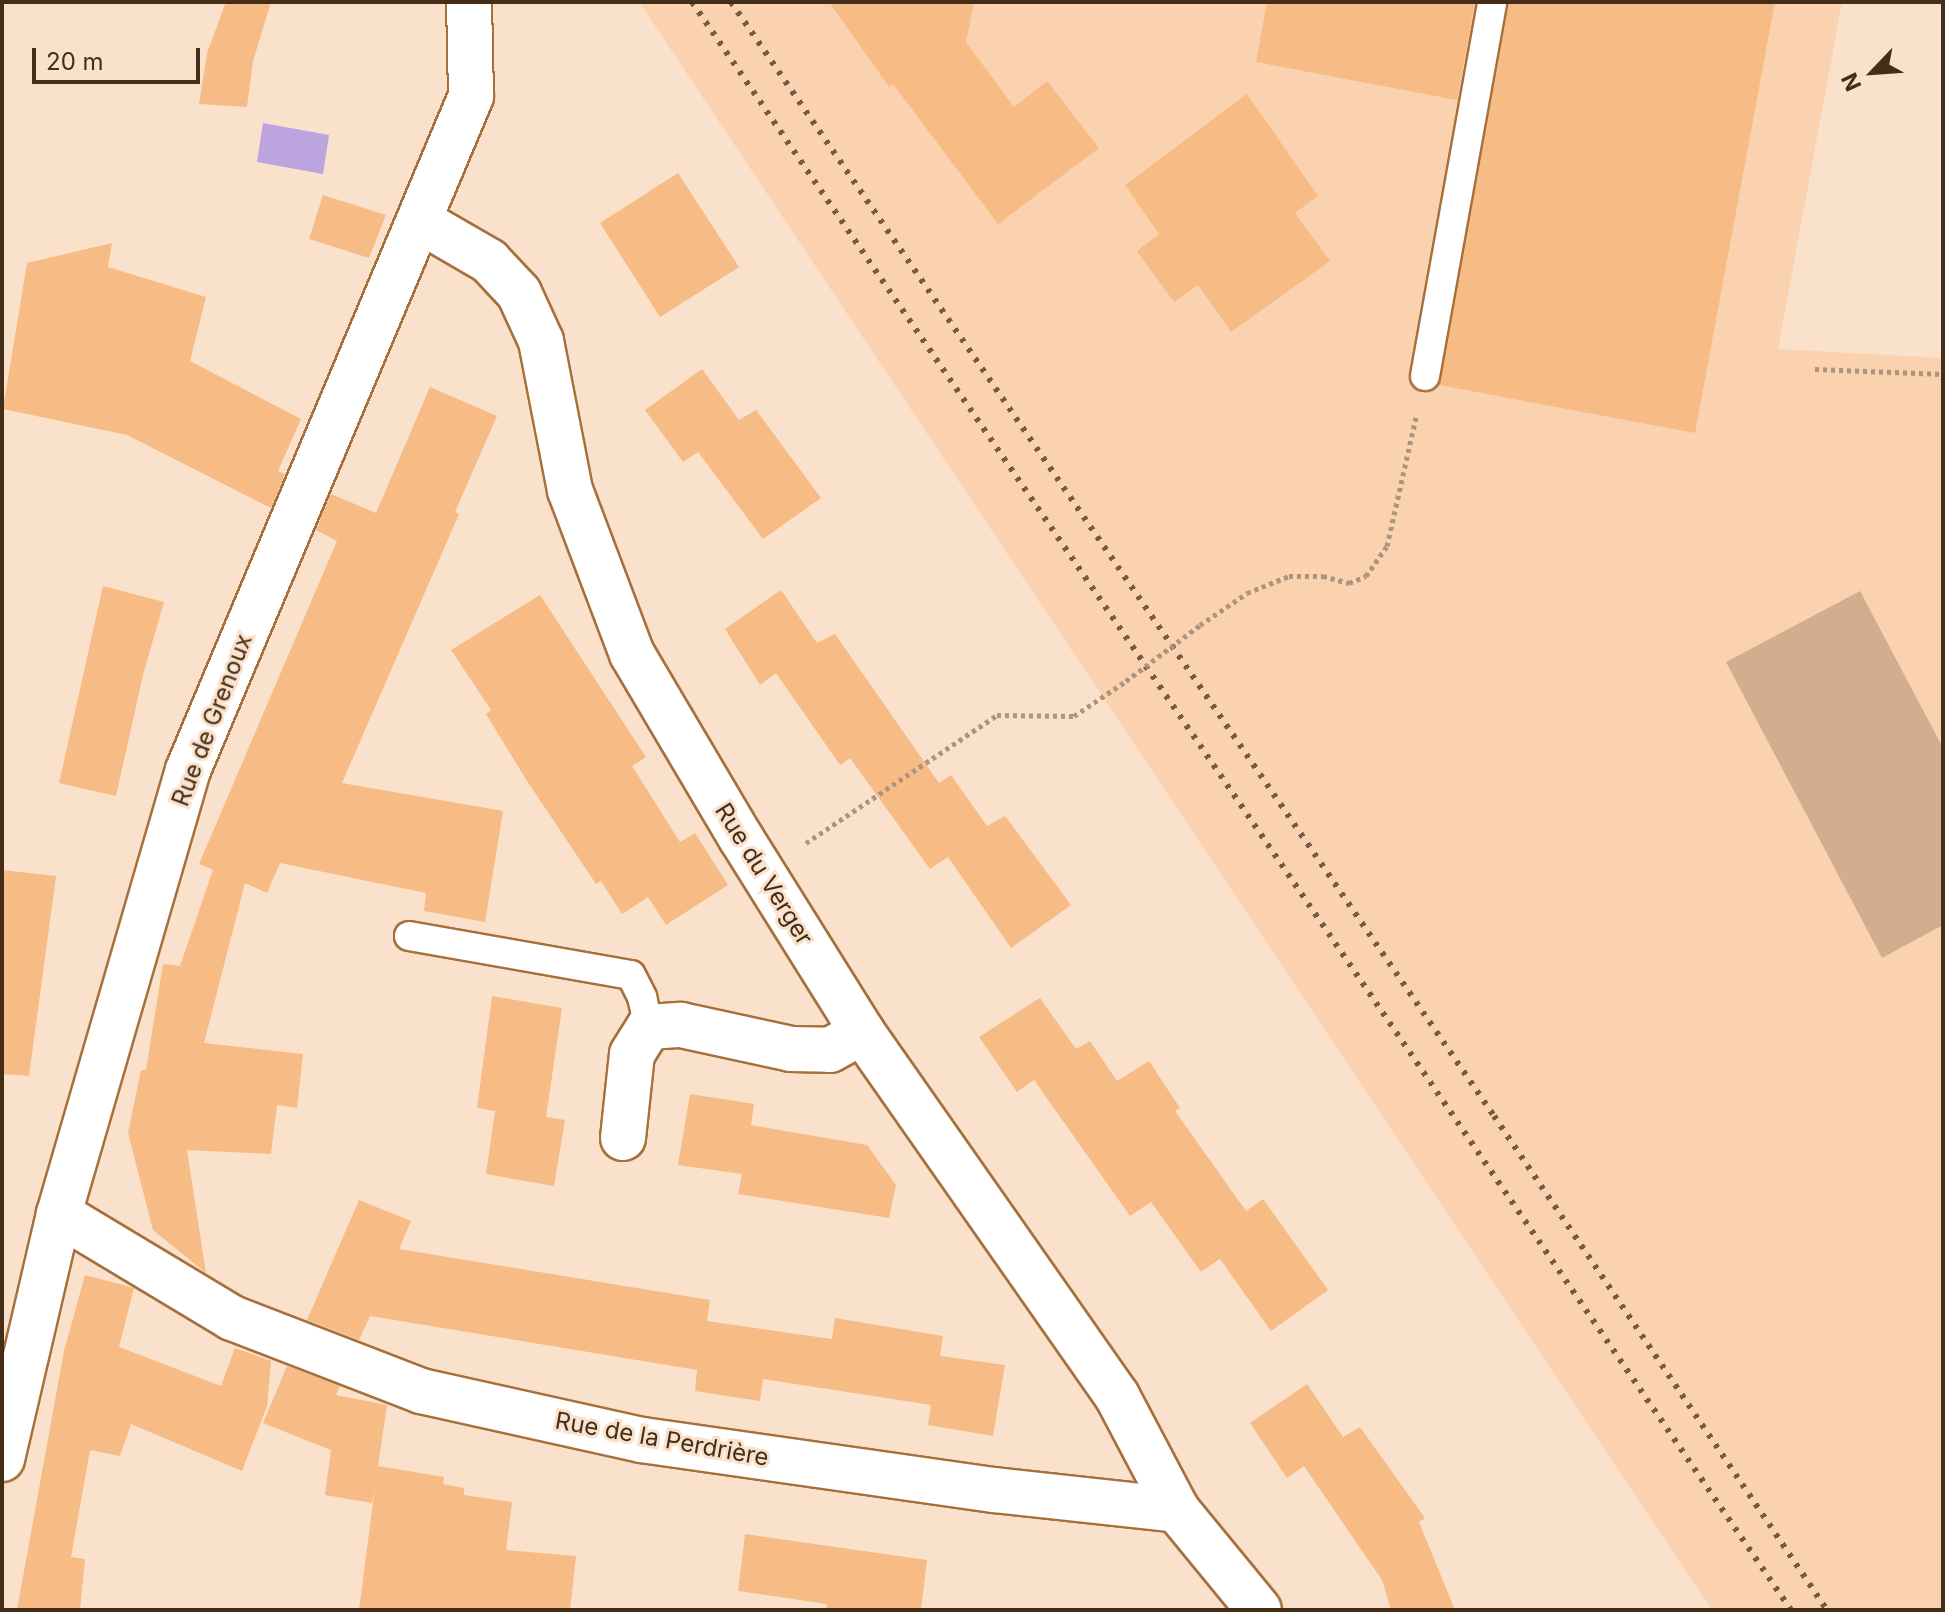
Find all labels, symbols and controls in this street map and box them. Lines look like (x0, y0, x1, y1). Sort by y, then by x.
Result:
scale bar (36, 32, 204, 82)
north arrow (1833, 32, 1913, 112)
text: 20 m (46, 47, 104, 76)
text: N (1836, 69, 1867, 95)
street label: Rue de Grenoux (166, 630, 258, 810)
street label: Rue du Verger (709, 798, 819, 950)
street label: Rue de la Perdrière (553, 1406, 771, 1472)

